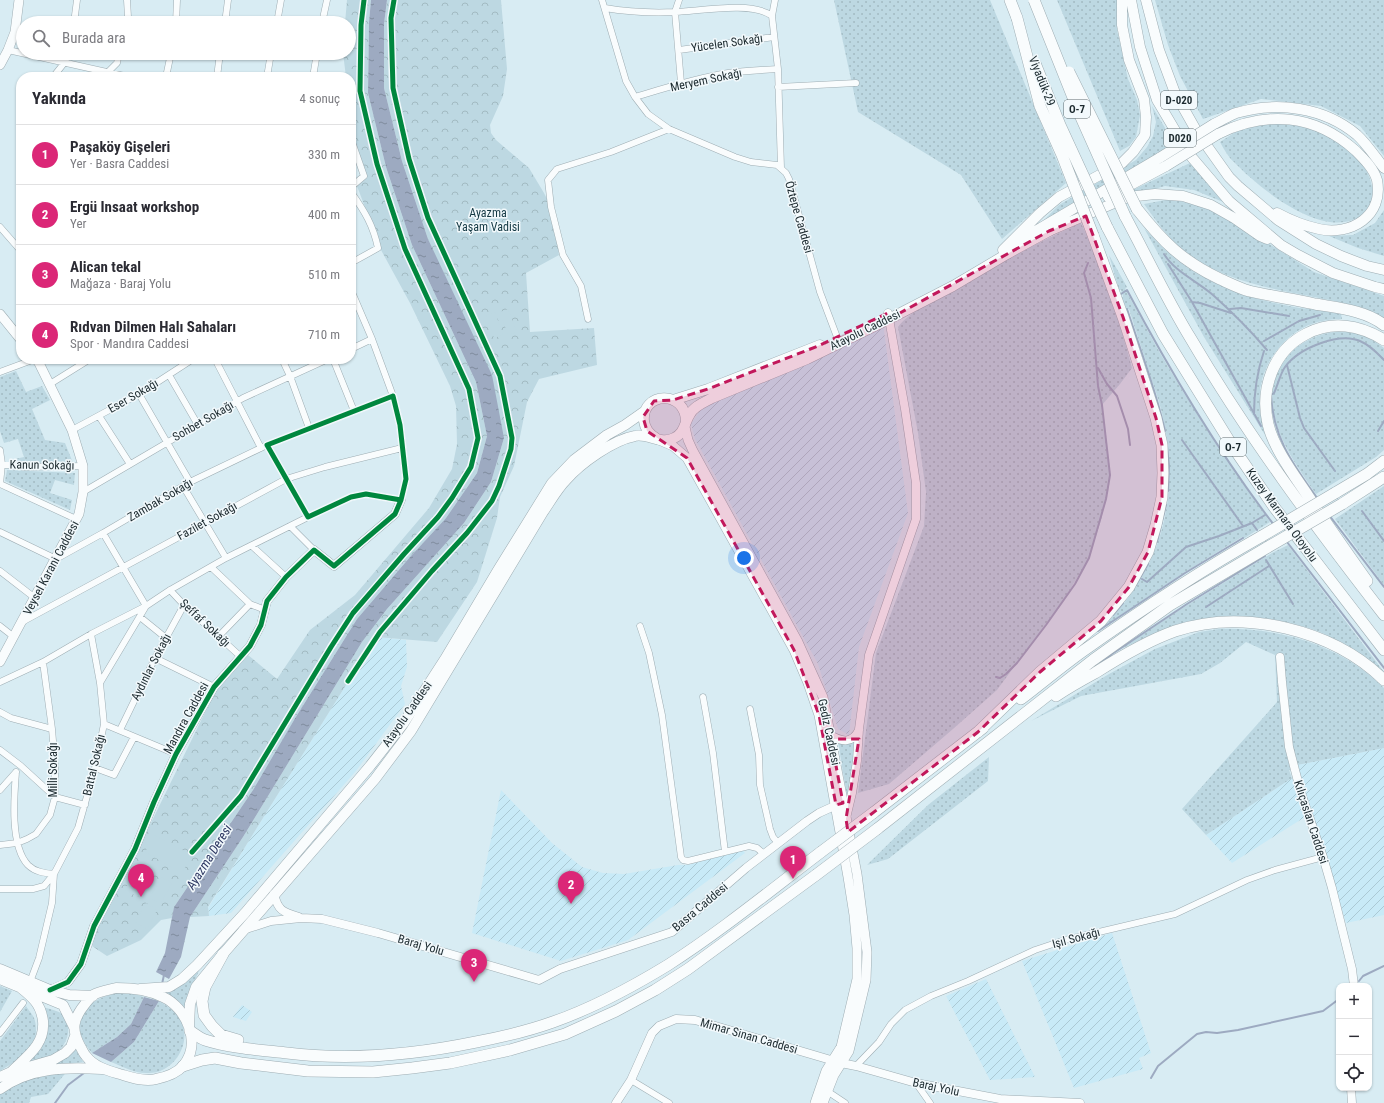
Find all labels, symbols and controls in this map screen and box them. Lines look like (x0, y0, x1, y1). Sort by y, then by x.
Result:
search box (16, 16, 356, 60)
icon: search (30, 27, 52, 49)
text: Burada ara (62, 29, 126, 47)
street label: Yücelen Sokağı (690, 31, 764, 55)
street label: Viyadük-29 (1026, 54, 1058, 108)
street label: Meryem Sokağı (669, 66, 743, 94)
text: Yakında (32, 88, 86, 108)
text: 4 sonuç (300, 91, 340, 106)
road number: D-020 (1161, 91, 1197, 109)
road number: O-7 (1064, 100, 1090, 118)
road number: D020 (1164, 129, 1196, 147)
text: Paşaköy Gişeleri (70, 138, 170, 156)
text: 1 (42, 147, 48, 162)
text: 330 m (308, 147, 340, 162)
text: Yer · Basra Caddesi (70, 156, 169, 171)
street label: Öztepe Caddesi (782, 179, 817, 255)
text: Ergü Insaat workshop (70, 198, 199, 216)
park label: Ayazma Yaşam Vadisi (456, 206, 520, 234)
text: 2 (42, 207, 48, 222)
text: 400 m (308, 207, 340, 222)
text: Yer (70, 216, 86, 231)
text: Alican tekal (70, 258, 141, 276)
text: 3 (42, 267, 48, 282)
text: 510 m (308, 267, 340, 282)
text: Mağaza · Baraj Yolu (70, 276, 171, 291)
street label: Atayolu Caddesi (828, 307, 902, 353)
text: Rıdvan Dilmen Halı Sahaları (70, 318, 236, 336)
text: 4 (42, 327, 48, 342)
text: 710 m (308, 327, 340, 342)
text: Spor · Mandıra Caddesi (70, 336, 189, 351)
street label: Eser Sokağı (105, 376, 161, 416)
street label: Sohbet Sokağı (170, 398, 236, 444)
road number: O-7 (1220, 438, 1246, 456)
street label: Kanun Sokağı (10, 457, 74, 473)
street label: Kuzey Marmara Otoyolu (1243, 466, 1321, 565)
street label: Zambak Sokağı (125, 476, 195, 524)
street label: Fazilet Sokağı (175, 499, 239, 543)
street label: Veysel Karani Caddesi (20, 518, 82, 618)
your location (734, 548, 754, 568)
street label: Şeffaf Sokağı (177, 596, 233, 650)
street label: Aydınlar Sokağı (128, 631, 174, 703)
street label: Atayolu Caddesi (379, 679, 435, 749)
street label: Mandıra Caddesi (161, 680, 211, 756)
street label: Gediz Caddesi (815, 697, 843, 767)
street label: Battal Sokağı (80, 733, 108, 797)
street label: Milli Sokağı (46, 743, 60, 797)
street label: Kılıçaslan Caddesi (1291, 778, 1331, 866)
water label: Ayazma Deresi (183, 822, 235, 893)
pin: 1 (780, 846, 806, 879)
pin: 4 (128, 864, 154, 897)
pin: 2 (558, 871, 584, 904)
street label: Basra Caddesi (669, 880, 731, 934)
street label: Işıl Sokağı (1051, 925, 1101, 951)
street label: Baraj Yolu (396, 932, 446, 958)
pin: 3 (461, 949, 487, 982)
map controls (1336, 983, 1372, 1091)
button: + (1336, 983, 1372, 1019)
street label: Mimar Sinan Caddesi (699, 1015, 799, 1057)
button: − (1336, 1019, 1372, 1055)
button: locate (1336, 1055, 1372, 1091)
street label: Baraj Yolu (911, 1075, 961, 1099)

